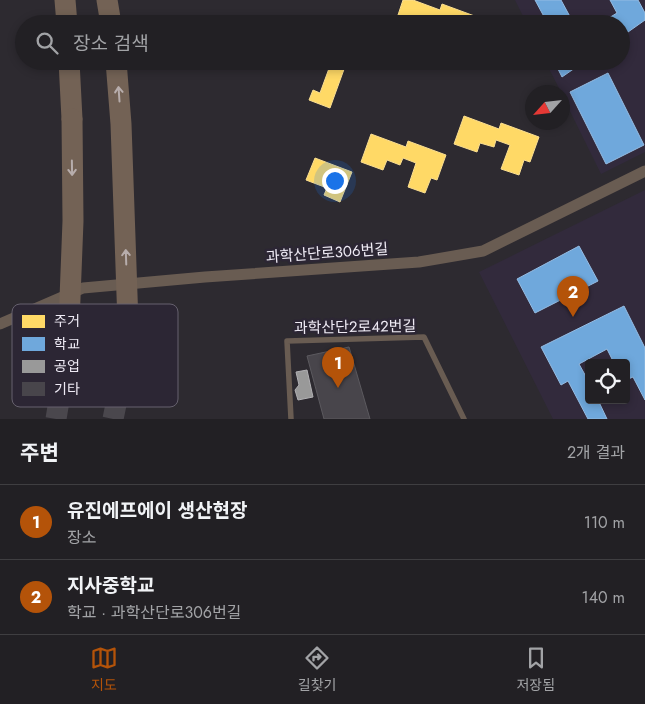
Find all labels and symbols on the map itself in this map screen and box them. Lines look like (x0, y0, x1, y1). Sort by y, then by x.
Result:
north arrow (525, 85, 570, 130)
one-way arrow (114, 87, 123, 103)
one-way arrow (67, 159, 77, 175)
your location (322, 168, 348, 194)
street label: 과학산단로306번길 (265, 238, 389, 268)
one-way arrow (122, 249, 131, 265)
pin: 2 (557, 276, 589, 317)
legend (12, 304, 178, 407)
text: 주거 (54, 311, 80, 331)
street label: 과학산단2로42번길 (294, 315, 416, 339)
text: 학교 (54, 334, 80, 354)
pin: 1 (322, 347, 354, 388)
text: 공업 (54, 356, 80, 376)
text: 기타 (54, 379, 80, 399)

